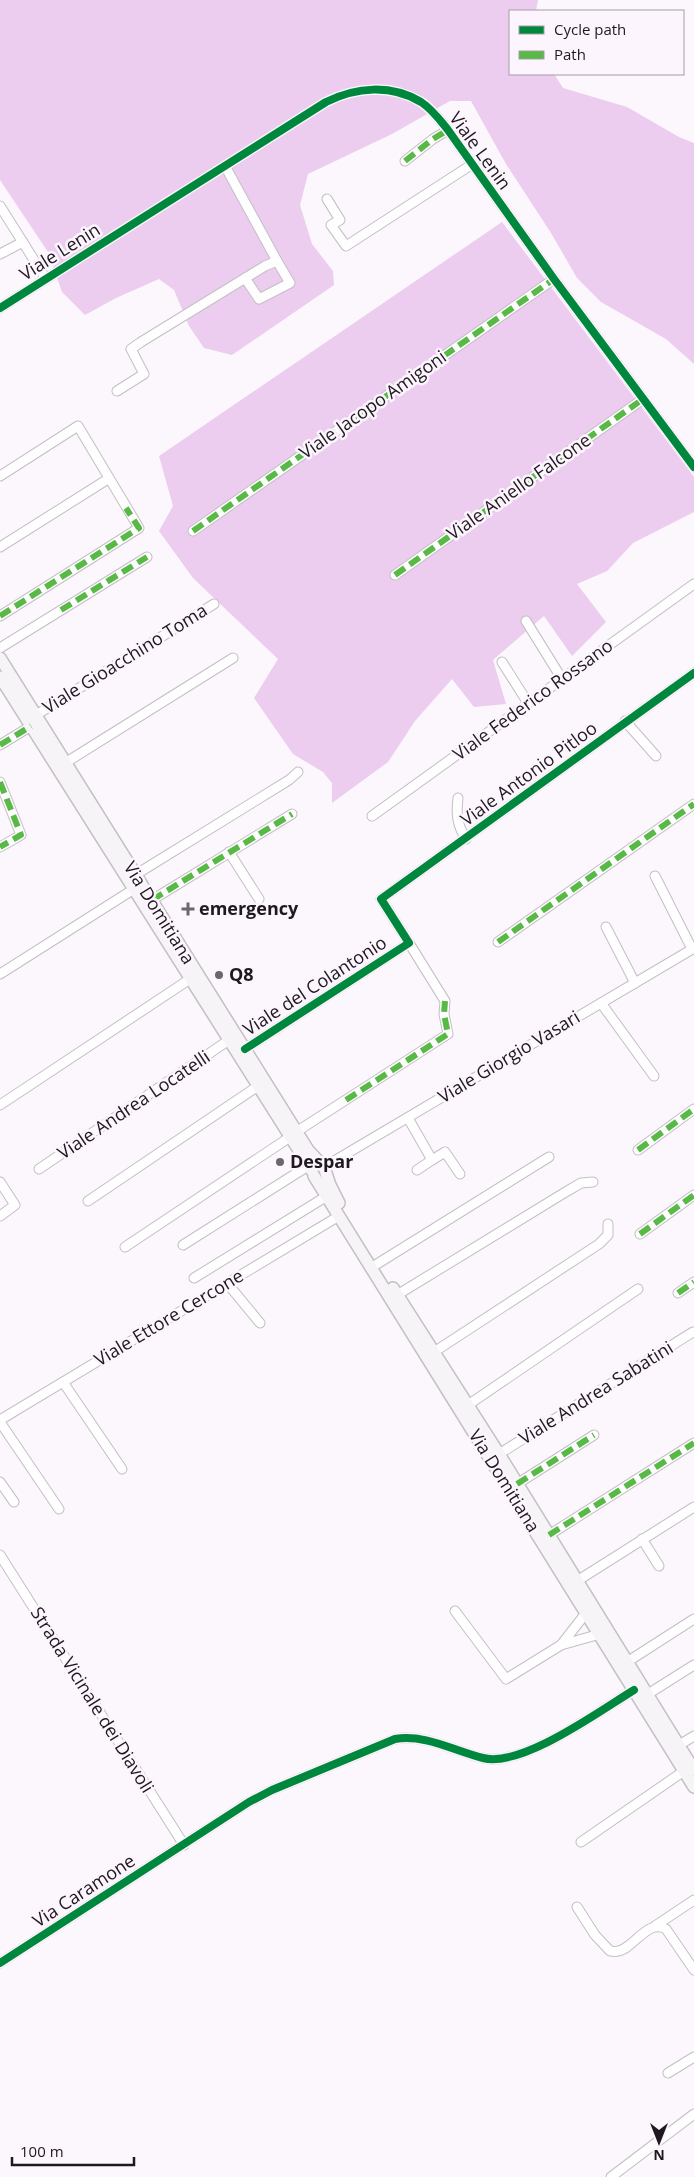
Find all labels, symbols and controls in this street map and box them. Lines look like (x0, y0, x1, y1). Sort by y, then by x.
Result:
legend (509, 10, 684, 75)
text: Cycle path (554, 19, 626, 39)
text: Path (554, 44, 586, 64)
street label: Viale Lenin (444, 107, 517, 194)
street label: Viale Lenin (15, 217, 104, 285)
street label: Viale Jacopo Amigoni (294, 344, 451, 464)
street label: Viale Aniello Falcone (442, 427, 595, 545)
street label: Viale Gioacchino Toma (38, 598, 211, 719)
street label: Viale Federico Rossano (448, 633, 617, 765)
street label: Viale Antonio Pitloo (455, 715, 602, 831)
street label: Via Domitiana (119, 856, 201, 968)
place label: emergency (199, 896, 299, 920)
marker: emergency (181, 902, 195, 916)
street label: Viale del Colantonio (238, 930, 391, 1041)
place label: Q8 (229, 962, 254, 986)
marker: Q8 (213, 969, 225, 981)
street label: Viale Giorgio Vasari (433, 1004, 584, 1108)
street label: Viale Andrea Locatelli (52, 1044, 214, 1164)
place label: Despar (290, 1149, 353, 1173)
marker: Despar (274, 1156, 286, 1168)
street label: Viale Ettore Cercone (90, 1263, 247, 1371)
street label: Viale Andrea Sabatini (514, 1335, 677, 1449)
street label: Via Domitiana (464, 1424, 546, 1536)
street label: Strada Vicinale dei Diavoli (26, 1602, 160, 1797)
street label: Via Caramone (28, 1848, 139, 1932)
north arrow (634, 2117, 684, 2167)
scale bar (12, 2134, 135, 2166)
text: 100 m (20, 2141, 64, 2161)
text: N (653, 2146, 665, 2165)

